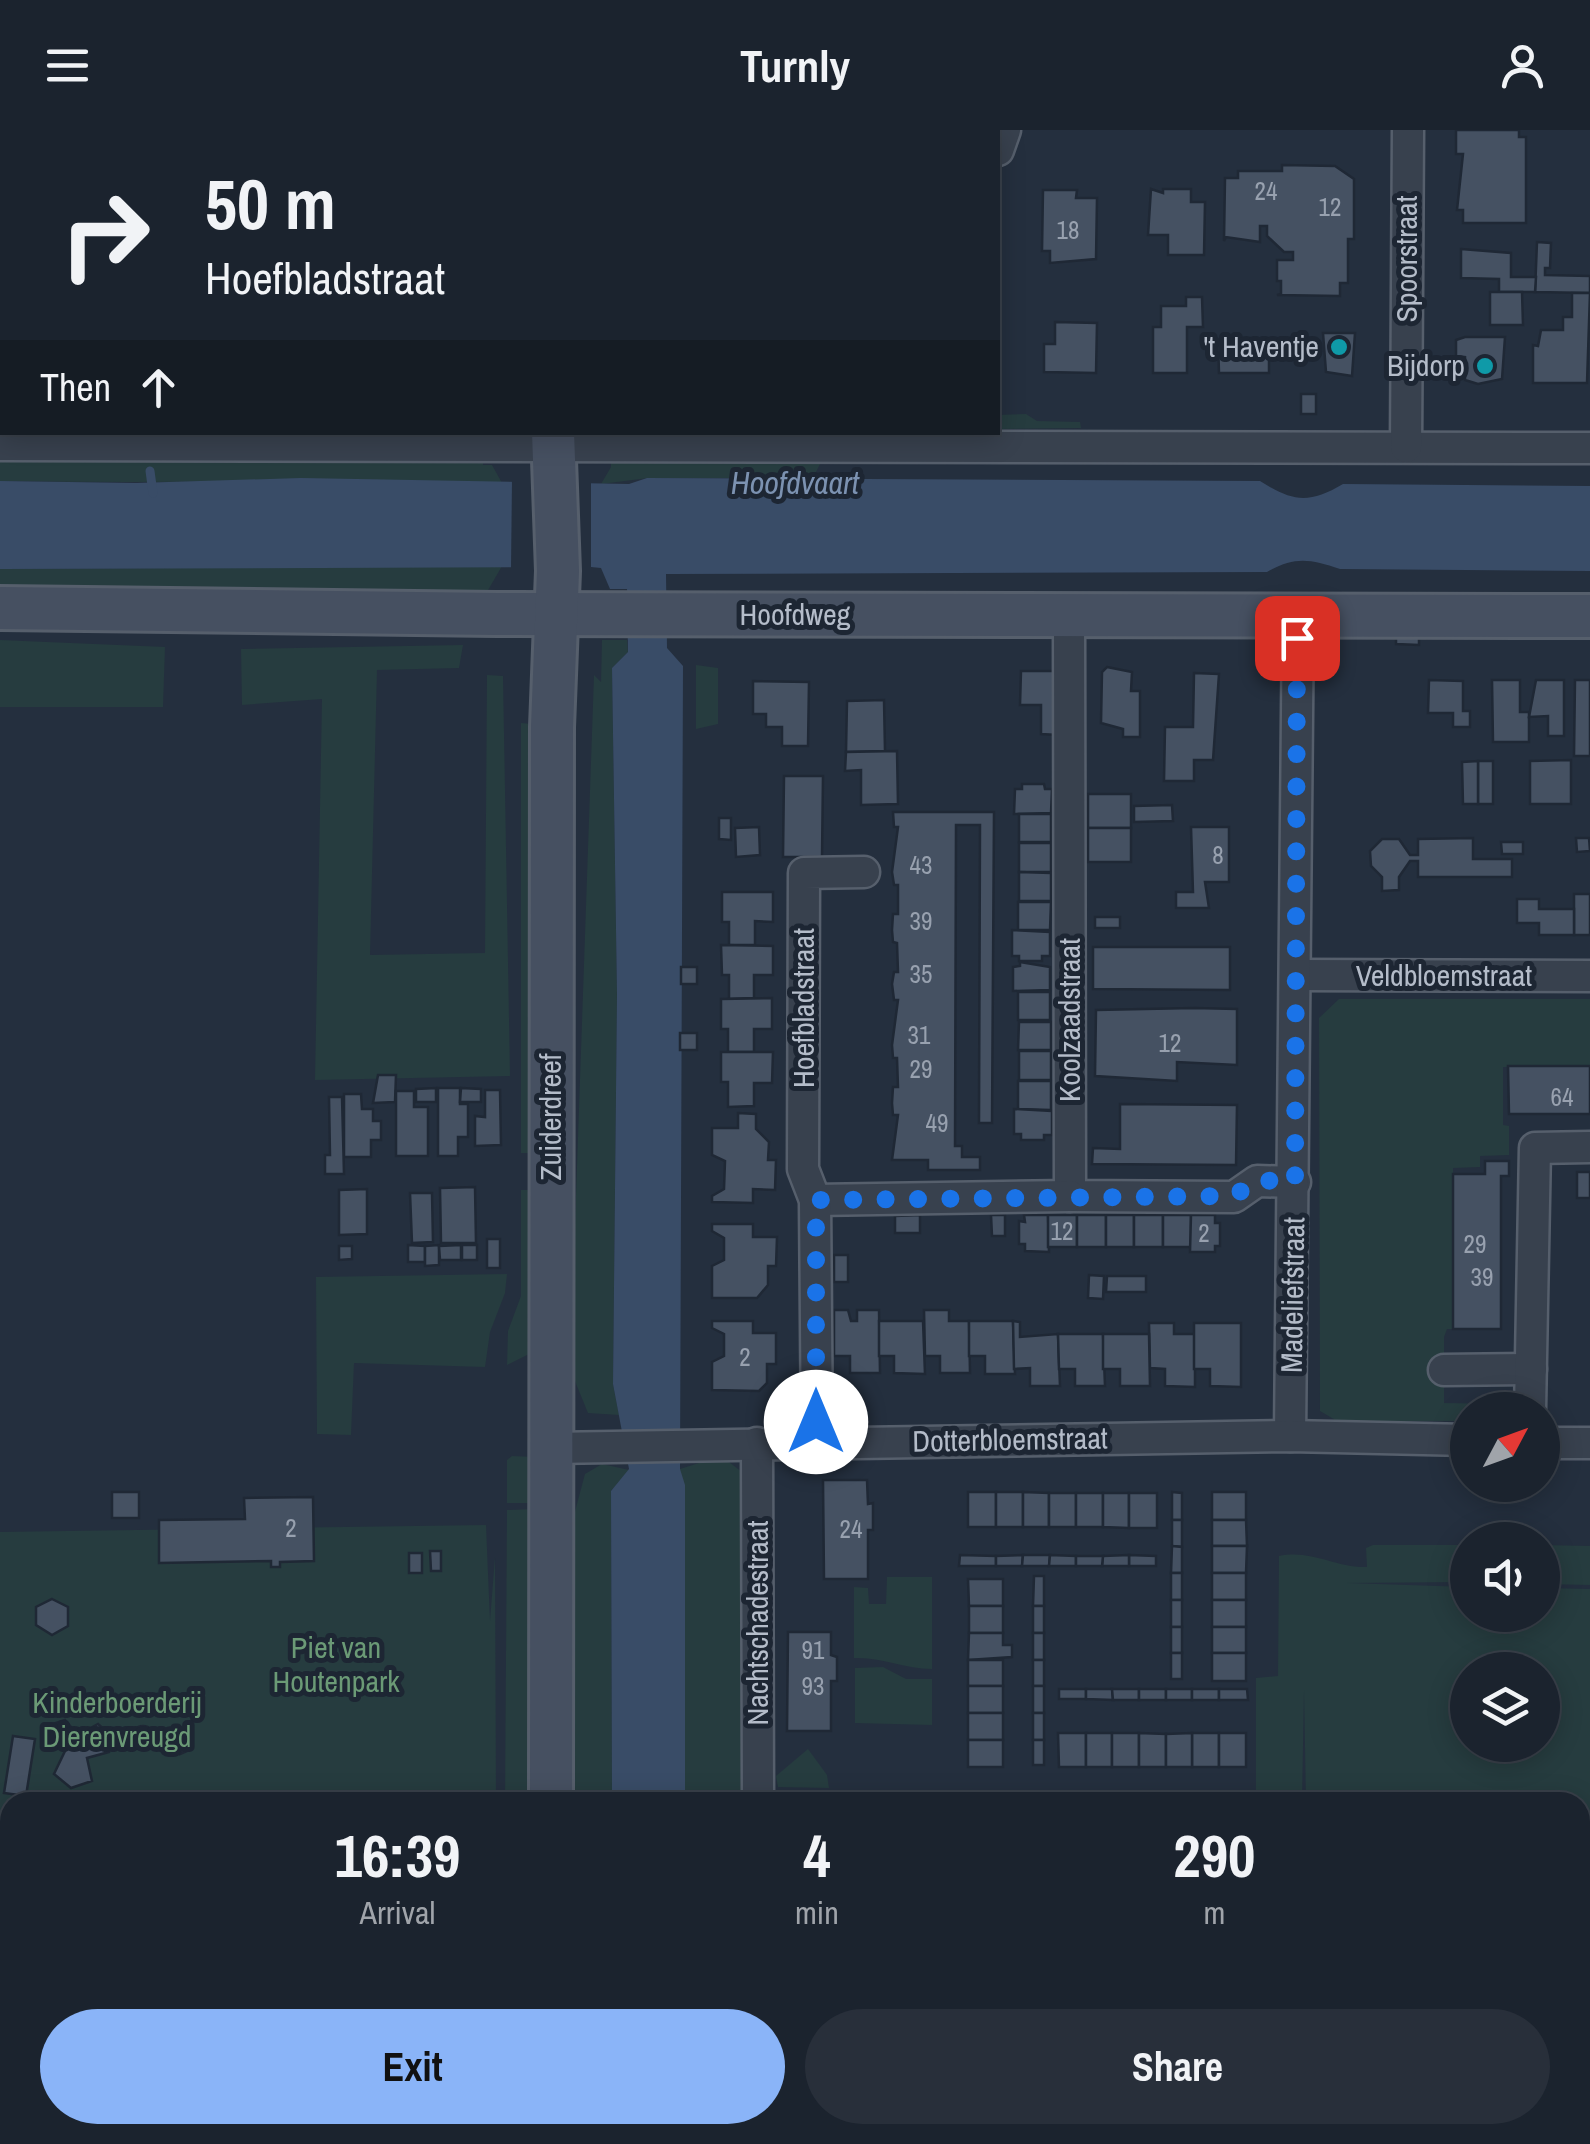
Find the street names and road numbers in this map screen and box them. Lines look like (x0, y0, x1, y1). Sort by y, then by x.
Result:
street label: Spoorstraat (1386, 195, 1426, 323)
street label: Hoofdweg (740, 594, 851, 634)
street label: Hoefbladstraat (783, 928, 823, 1088)
street label: Koolzaadstraat (1049, 938, 1089, 1102)
street label: Veldbloemstraat (1356, 955, 1532, 995)
street label: Zuiderdreef (530, 1053, 570, 1181)
street label: Madeliefstraat (1271, 1217, 1313, 1373)
street label: Dotterbloemstraat (912, 1417, 1108, 1461)
street label: Nachtschadestraat (737, 1520, 777, 1726)

